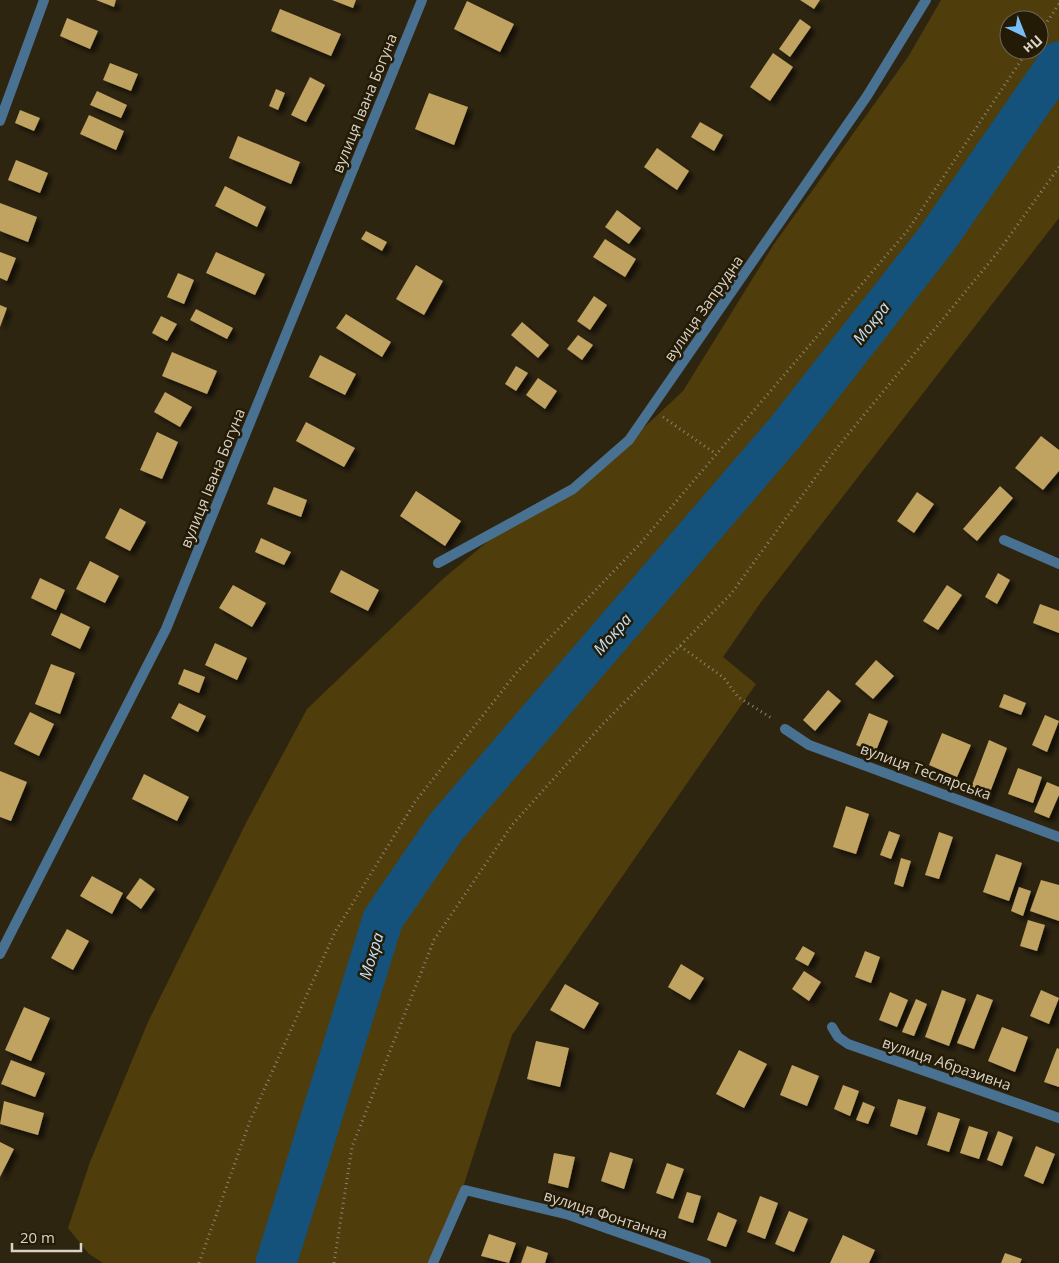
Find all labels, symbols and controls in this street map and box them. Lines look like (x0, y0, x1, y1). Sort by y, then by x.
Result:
north arrow (999, 10, 1049, 60)
street label: вулиця Івана Богуна (327, 30, 401, 176)
text: Пн (1020, 31, 1047, 59)
street label: вулиця Запрудна (659, 251, 747, 365)
water label: Мокра (847, 297, 895, 349)
street label: вулиця Івана Богуна (175, 405, 249, 551)
water label: Мокра (588, 609, 636, 659)
street label: вулиця Теслярська (858, 738, 994, 804)
water label: Мокра (353, 930, 389, 982)
street label: вулиця Абразивна (880, 1032, 1014, 1094)
street label: вулиця Фонтанна (542, 1185, 670, 1243)
scale bar (12, 1220, 81, 1252)
text: 20 m (20, 1227, 55, 1247)

